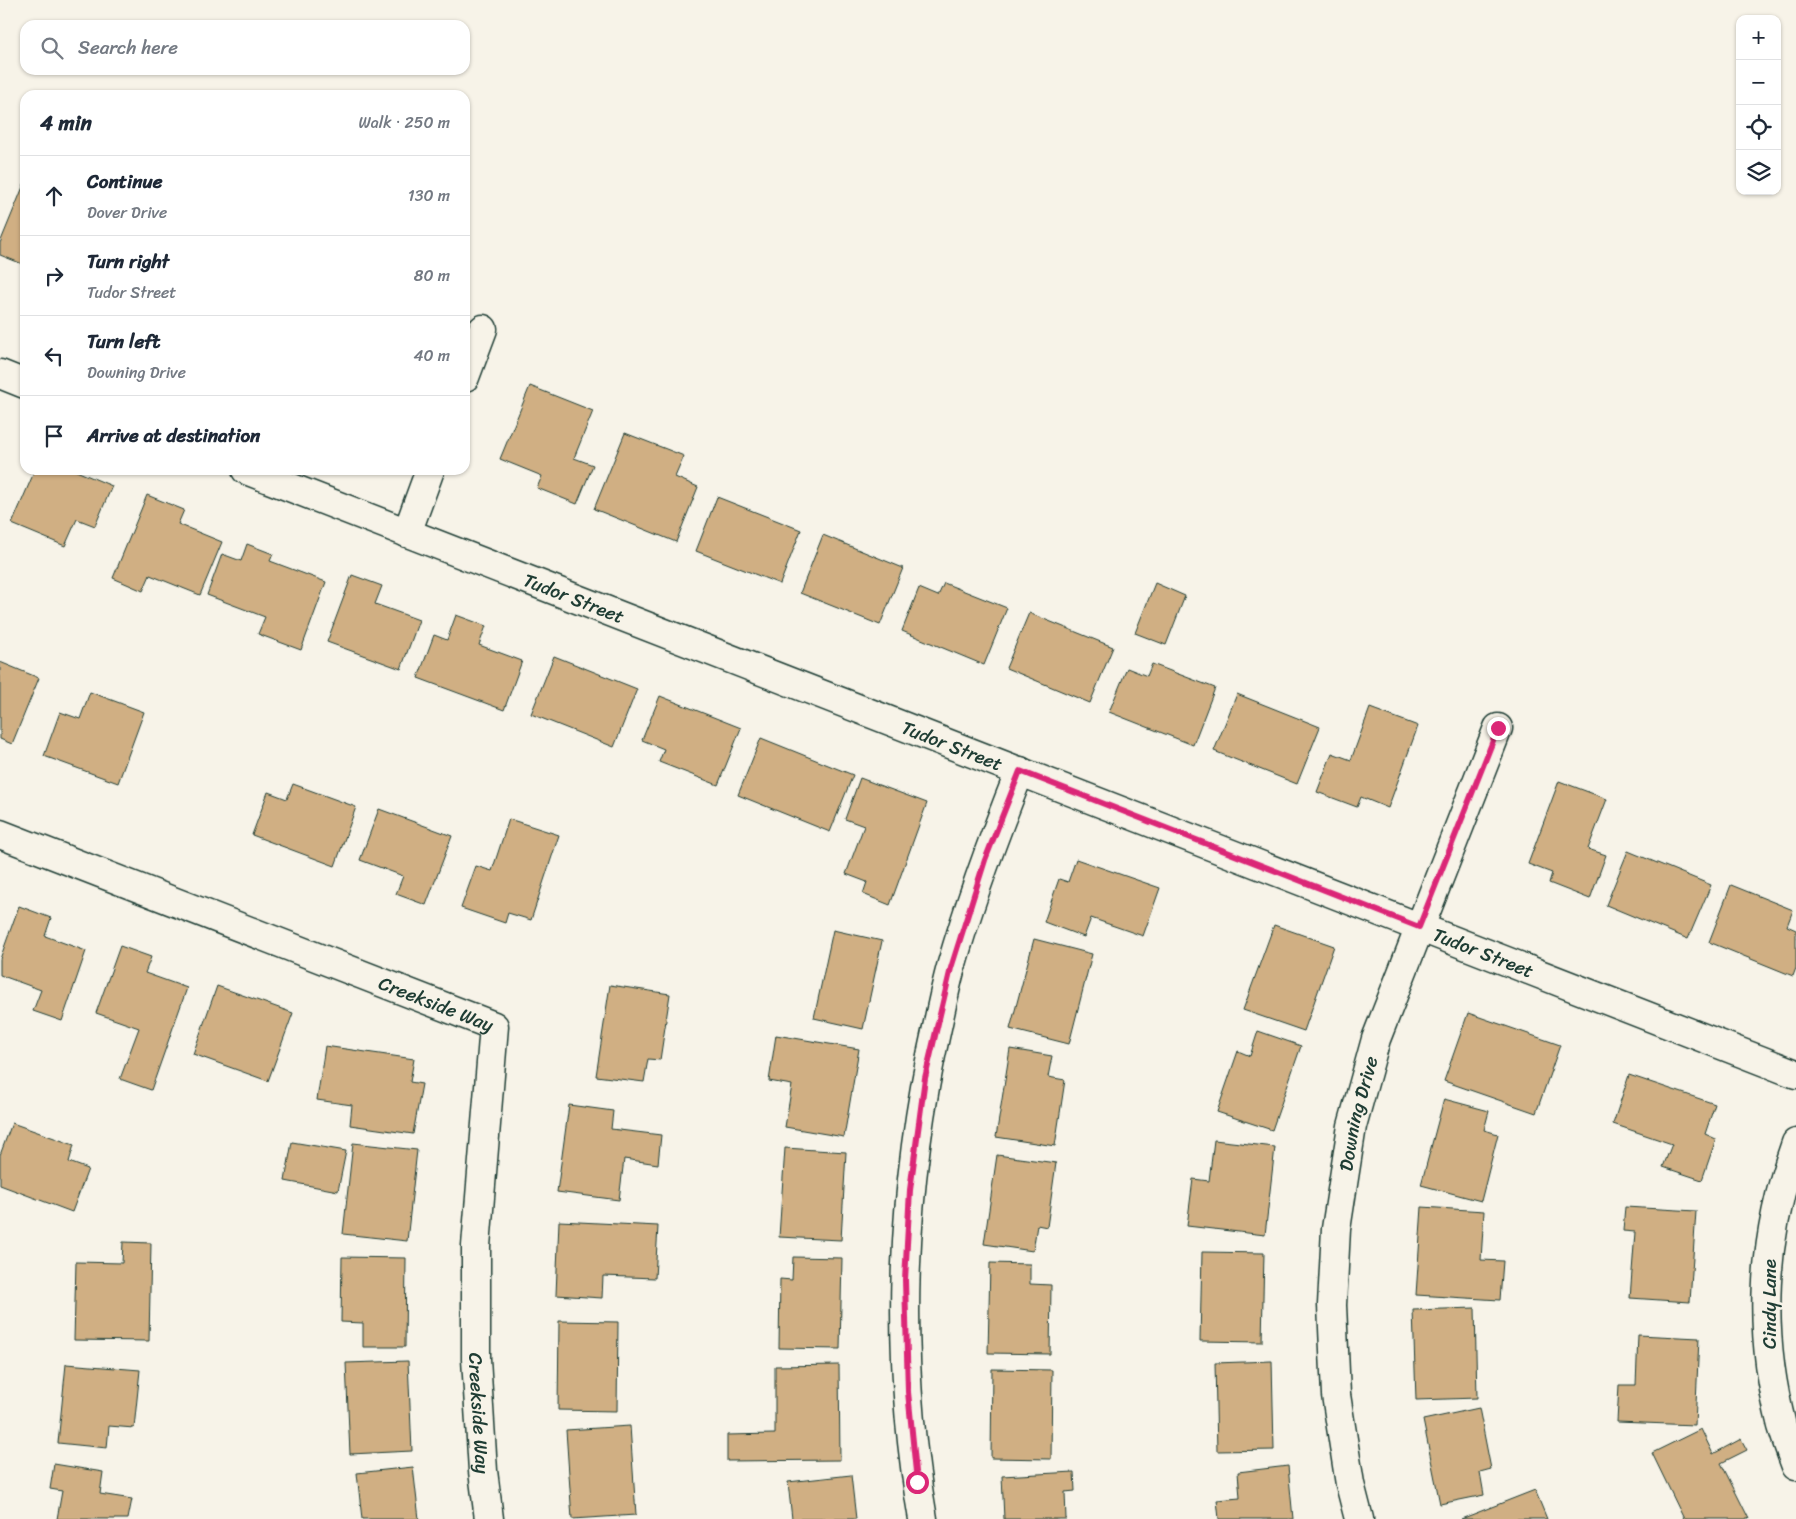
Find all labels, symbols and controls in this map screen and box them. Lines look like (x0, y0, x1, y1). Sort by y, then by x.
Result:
map controls (1736, 15, 1781, 195)
button: + (1736, 15, 1781, 60)
search box (20, 20, 470, 75)
text: Search here (78, 31, 178, 64)
icon: search (38, 34, 66, 62)
button: − (1736, 60, 1781, 105)
text: 4 min (40, 104, 92, 142)
button: locate (1736, 105, 1781, 150)
text: Walk · 250 m (358, 108, 450, 137)
button: layers (1736, 150, 1781, 195)
text: Continue (87, 165, 163, 198)
text: 130 m (408, 181, 450, 210)
icon: ahead (40, 182, 68, 210)
text: Dover Drive (87, 198, 167, 227)
text: Turn right (87, 245, 169, 278)
text: 80 m (414, 261, 450, 290)
icon: right (40, 262, 68, 290)
text: Tudor Street (87, 278, 176, 307)
text: Turn left (87, 325, 160, 358)
text: 40 m (413, 341, 450, 370)
icon: left (40, 342, 68, 370)
text: Downing Drive (87, 358, 186, 387)
text: Arrive at destination (87, 419, 260, 452)
icon: arrive (40, 422, 68, 450)
street label: Tudor Street (518, 564, 629, 633)
street label: Tudor Street (897, 711, 1008, 780)
route end (1487, 717, 1510, 740)
street label: Tudor Street (1428, 918, 1539, 987)
street label: Creekside Way (374, 967, 499, 1041)
street label: Downing Drive (1329, 1052, 1388, 1174)
street label: Cindy Lane (1753, 1259, 1786, 1349)
street label: Creekside Way (459, 1353, 499, 1475)
route start (906, 1471, 929, 1494)

